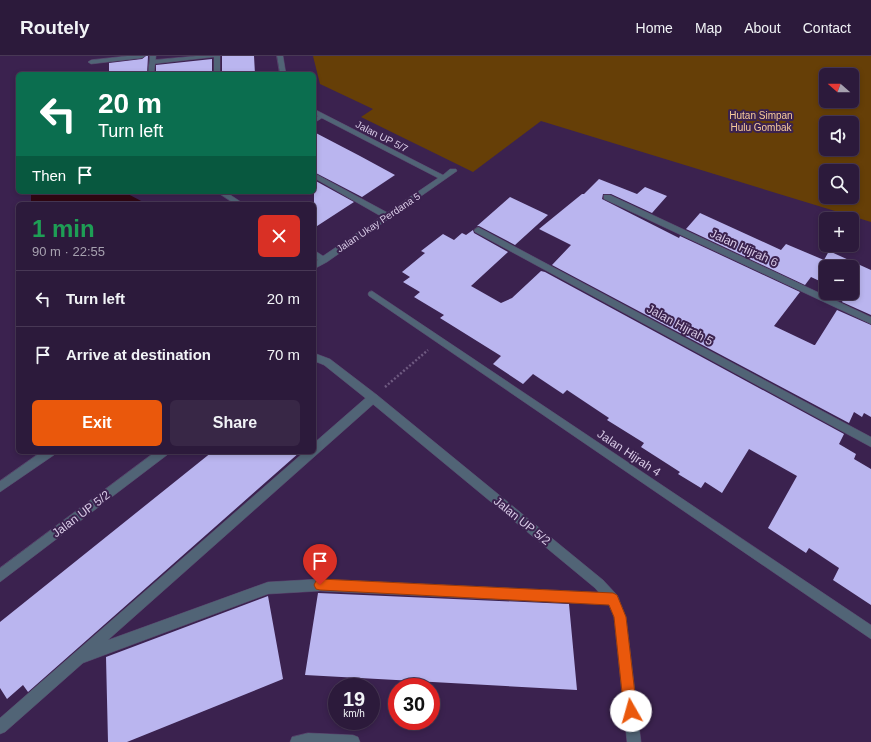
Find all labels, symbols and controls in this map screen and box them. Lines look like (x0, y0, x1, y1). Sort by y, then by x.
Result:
text: Routely (20, 17, 90, 38)
text: Home (636, 20, 673, 36)
text: Map (695, 20, 722, 36)
text: About (744, 20, 781, 36)
text: Contact (803, 20, 851, 36)
north arrow (819, 68, 859, 108)
map controls (819, 68, 859, 300)
icon: left (32, 88, 84, 140)
text: 20 m (98, 88, 162, 119)
park label: Hutan Simpan Hulu Gombak (729, 110, 793, 133)
button: sound (819, 116, 859, 156)
street label: Jalan UP 5/7 (354, 119, 410, 155)
text: Turn left (98, 121, 163, 141)
icon: arrive (74, 164, 96, 186)
button: search (819, 164, 859, 204)
text: Then (32, 167, 66, 184)
street label: Jalan Ukay Perdana 5 (334, 190, 422, 254)
button: + (819, 212, 859, 252)
text: 1 min (32, 215, 95, 242)
button: close (258, 215, 300, 257)
street label: Jalan Hijrah 6 (708, 226, 781, 270)
text: 90 m · 22:55 (32, 244, 105, 259)
button: − (819, 260, 859, 300)
icon: left (32, 288, 54, 310)
text: Turn left (66, 290, 125, 307)
text: 20 m (267, 290, 300, 307)
street label: Jalan Hijrah 5 (644, 302, 716, 349)
icon: arrive (32, 344, 54, 366)
text: Arrive at destination (66, 346, 211, 363)
text: 70 m (267, 346, 300, 363)
button: Exit (32, 400, 162, 446)
button: Share (170, 400, 300, 446)
street label: Jalan Hijrah 4 (595, 427, 664, 479)
street label: Jalan UP 5/2 (49, 488, 113, 540)
street label: Jalan UP 5/2 (491, 494, 553, 548)
pin (303, 544, 337, 585)
icon: arrive (309, 550, 331, 572)
speed limit sign: 30 (388, 678, 440, 730)
text: 19 (343, 688, 365, 710)
position arrow (610, 690, 652, 732)
text: km/h (343, 708, 365, 719)

